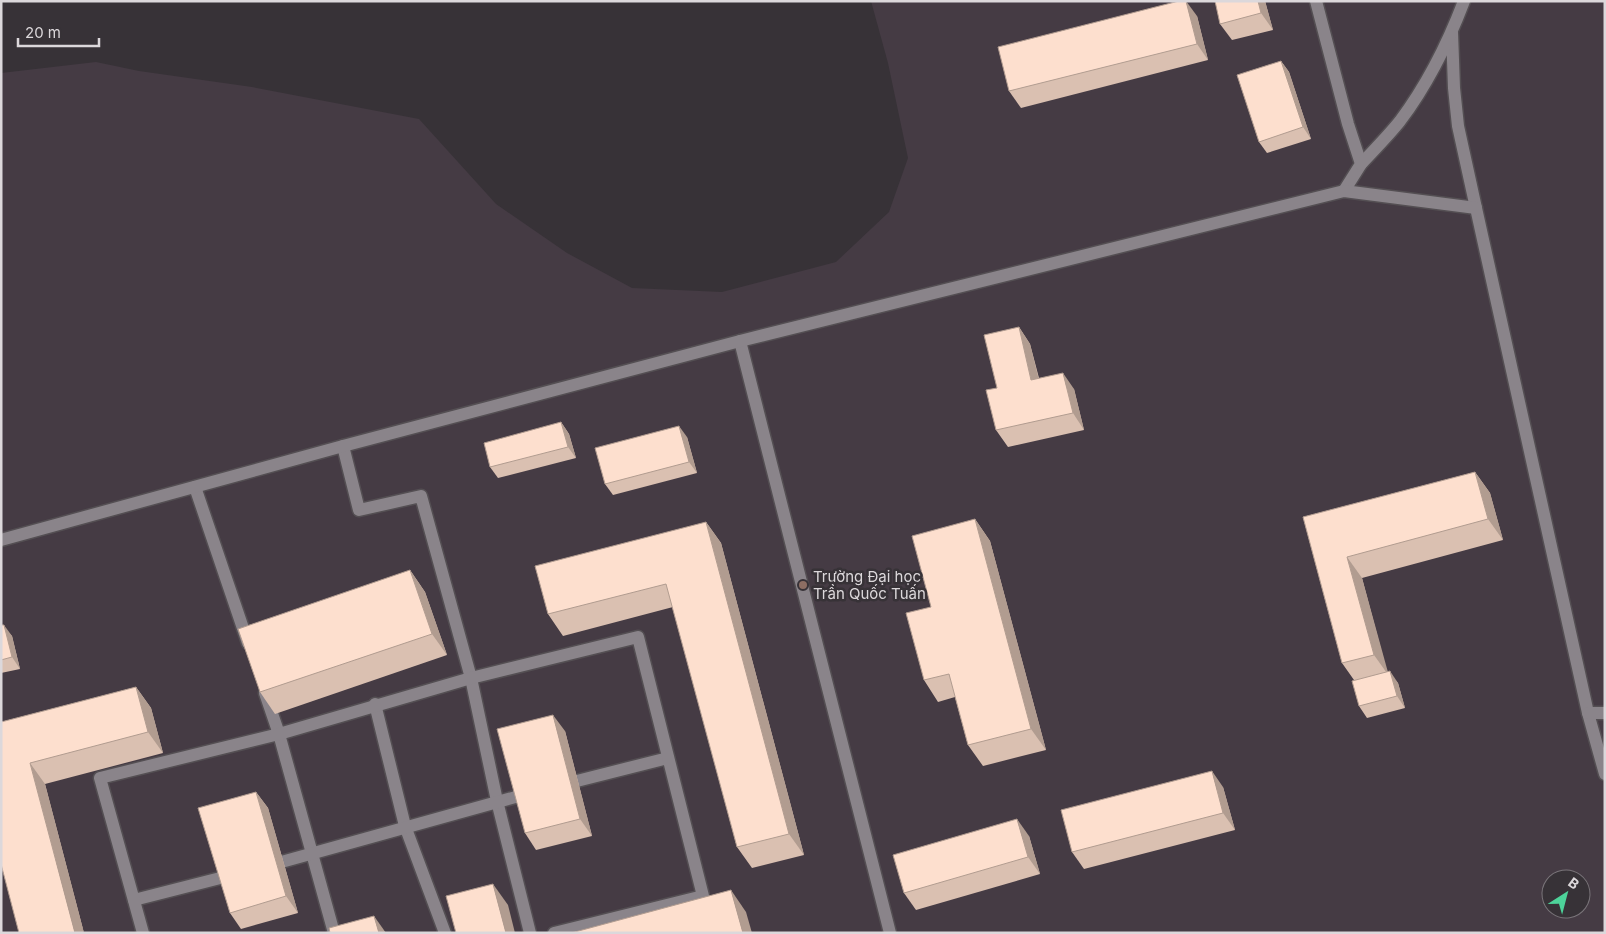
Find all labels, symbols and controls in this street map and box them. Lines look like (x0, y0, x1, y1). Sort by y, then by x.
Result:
scale bar (18, 15, 99, 47)
text: 20 m (25, 23, 61, 42)
place label: Trường Đại học Trần Quốc Tuấn (813, 567, 926, 603)
marker: Trường Đại học Trần Quốc Tuấn (797, 579, 809, 591)
north arrow (1541, 869, 1591, 919)
text: B (1565, 873, 1583, 893)

